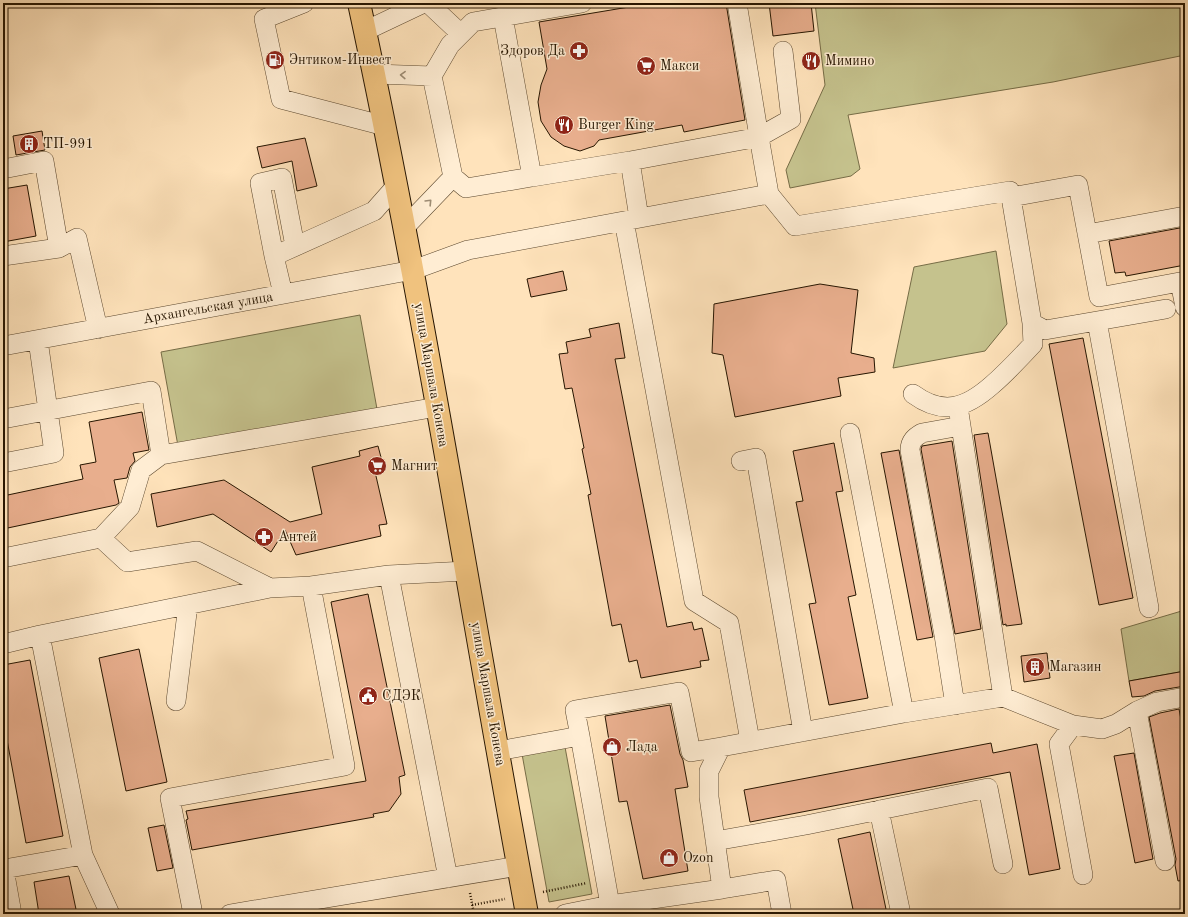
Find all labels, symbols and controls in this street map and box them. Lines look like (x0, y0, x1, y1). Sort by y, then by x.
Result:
pharmacy icon: Здоров Да (568, 40, 590, 62)
place label: Здоров Да (500, 44, 565, 58)
fuel station icon: Энтиком-Инвест (264, 49, 286, 71)
restaurant icon: Мимино (800, 50, 822, 72)
place label: Энтиком-Инвест (289, 53, 392, 67)
place label: Мимино (825, 54, 875, 68)
supermarket icon: Макси (635, 55, 657, 77)
place label: Макси (660, 59, 699, 73)
one-way arrow (400, 71, 406, 79)
restaurant icon: Burger King (553, 114, 575, 136)
place label: Burger King (578, 118, 654, 132)
building icon: ТП-991 (18, 133, 40, 155)
place label: ТП-991 (43, 137, 94, 151)
one-way arrow (424, 199, 431, 207)
street label: Архангельская улица (142, 290, 274, 326)
street label: улица Маршала Конева (411, 302, 451, 448)
supermarket icon: Магнит (366, 455, 388, 477)
place label: Магнит (391, 459, 438, 473)
pharmacy icon: Антей (253, 526, 275, 548)
place label: Антей (278, 530, 317, 544)
street label: улица Маршала Конева (468, 621, 508, 767)
building icon: Магазин (1024, 656, 1046, 678)
place label: Магазин (1049, 660, 1102, 674)
public building icon: СДЭК (357, 685, 379, 707)
place label: СДЭК (382, 689, 421, 703)
shop icon: Лада (601, 736, 623, 758)
place label: Лада (626, 740, 658, 754)
shop icon: Ozon (658, 847, 680, 869)
place label: Ozon (683, 851, 714, 865)

